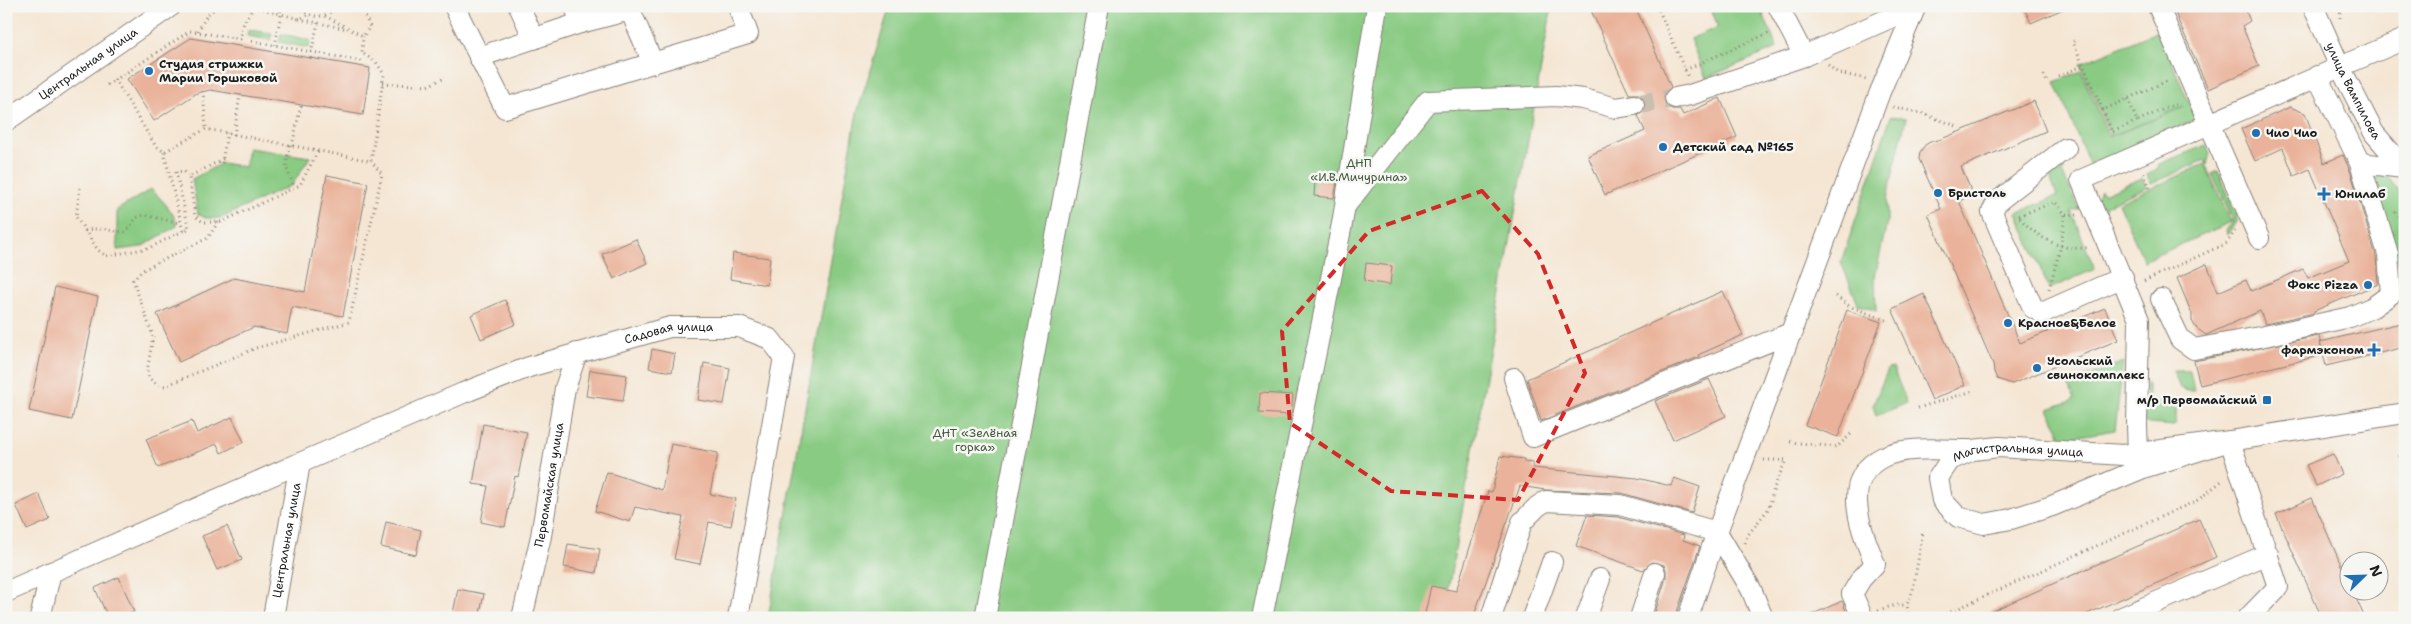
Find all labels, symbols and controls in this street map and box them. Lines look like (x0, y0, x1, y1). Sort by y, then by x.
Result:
street label: Центральная улица (36, 24, 141, 104)
street label: улица Вампилова (2322, 40, 2385, 143)
place label: Студия стрижки Марии Горшковой (159, 56, 278, 86)
marker: Студия стрижки Марии Горшковой (143, 65, 155, 77)
place label: Чио Чио (2266, 125, 2318, 141)
marker: Чио Чио (2250, 127, 2262, 139)
place label: Детский сад №165 (1673, 139, 1794, 155)
marker: Детский сад №165 (1657, 141, 1669, 153)
park label: ДНП «И.В.Мичурина» (1311, 155, 1408, 185)
place label: Бристоль (1948, 185, 2006, 201)
place label: Юнилаб (2335, 186, 2386, 202)
marker: Бристоль (1932, 187, 1944, 199)
marker: Юнилаб (2317, 187, 2331, 201)
place label: Фокс Pizza (2287, 277, 2359, 293)
marker: Фокс Pizza (2362, 279, 2374, 291)
place label: Красное&Белое (2018, 315, 2116, 331)
marker: Красное&Белое (2002, 317, 2014, 329)
street label: Садовая улица (623, 319, 714, 348)
place label: фармэконом (2281, 342, 2364, 358)
marker: фармэконом (2368, 344, 2380, 356)
place label: Усольский свинокомплекс (2047, 353, 2145, 383)
marker: Усольский свинокомплекс (2031, 362, 2043, 374)
place label: м/р Первомайский (2137, 392, 2258, 408)
marker: м/р Первомайский (2261, 394, 2273, 406)
street label: Первомайская улица (531, 421, 567, 549)
park label: ДНТ «Зелёная горка» (933, 425, 1017, 455)
street label: Магистральная улица (1950, 439, 2084, 466)
street label: Центральная улица (269, 481, 305, 599)
north arrow (2338, 552, 2388, 602)
text: N (2366, 562, 2386, 580)

